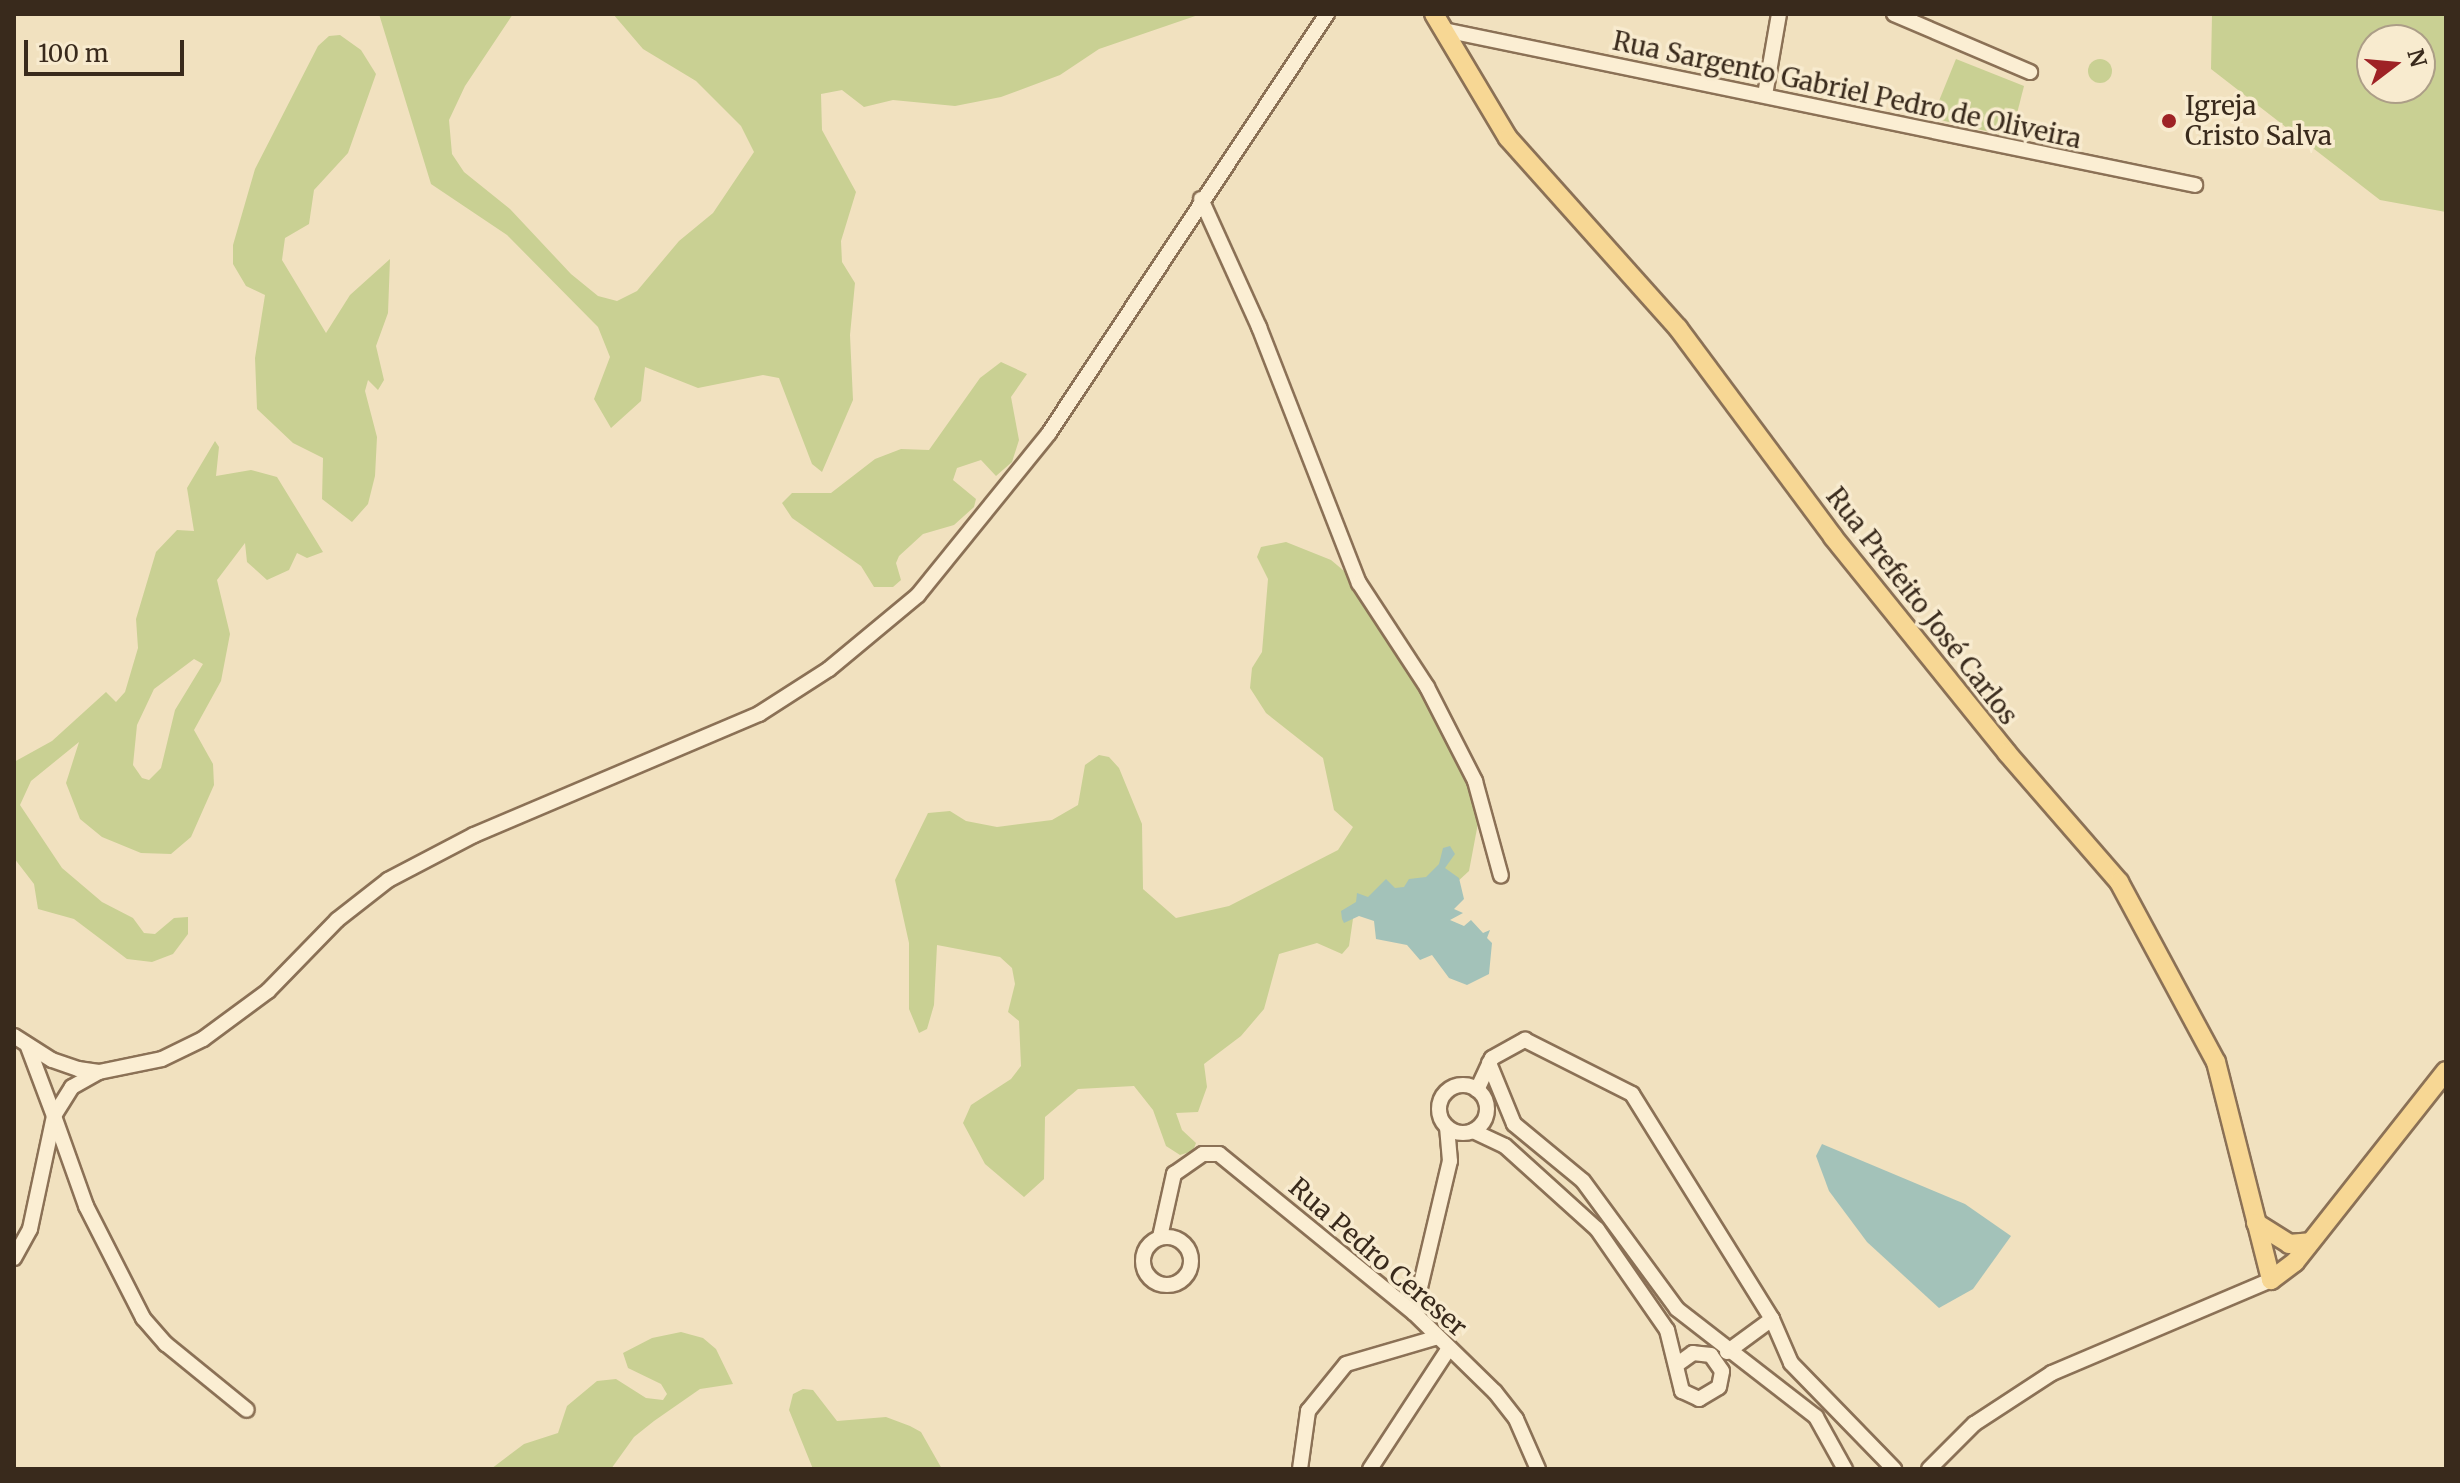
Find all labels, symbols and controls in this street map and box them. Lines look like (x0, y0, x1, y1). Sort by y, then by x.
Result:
scale bar (28, 24, 188, 74)
north arrow (2356, 24, 2436, 104)
street label: Rua Sargento Gabriel Pedro de Oliveira (1610, 25, 2084, 155)
text: 100 m (38, 38, 108, 69)
text: N (2401, 46, 2433, 70)
place label: Igreja Cristo Salva (2185, 90, 2332, 152)
marker: Igreja Cristo Salva (2160, 112, 2178, 130)
street label: Rua Prefeito José Carlos (1820, 481, 2024, 731)
street label: Rua Pedro Cereser (1283, 1171, 1473, 1343)

